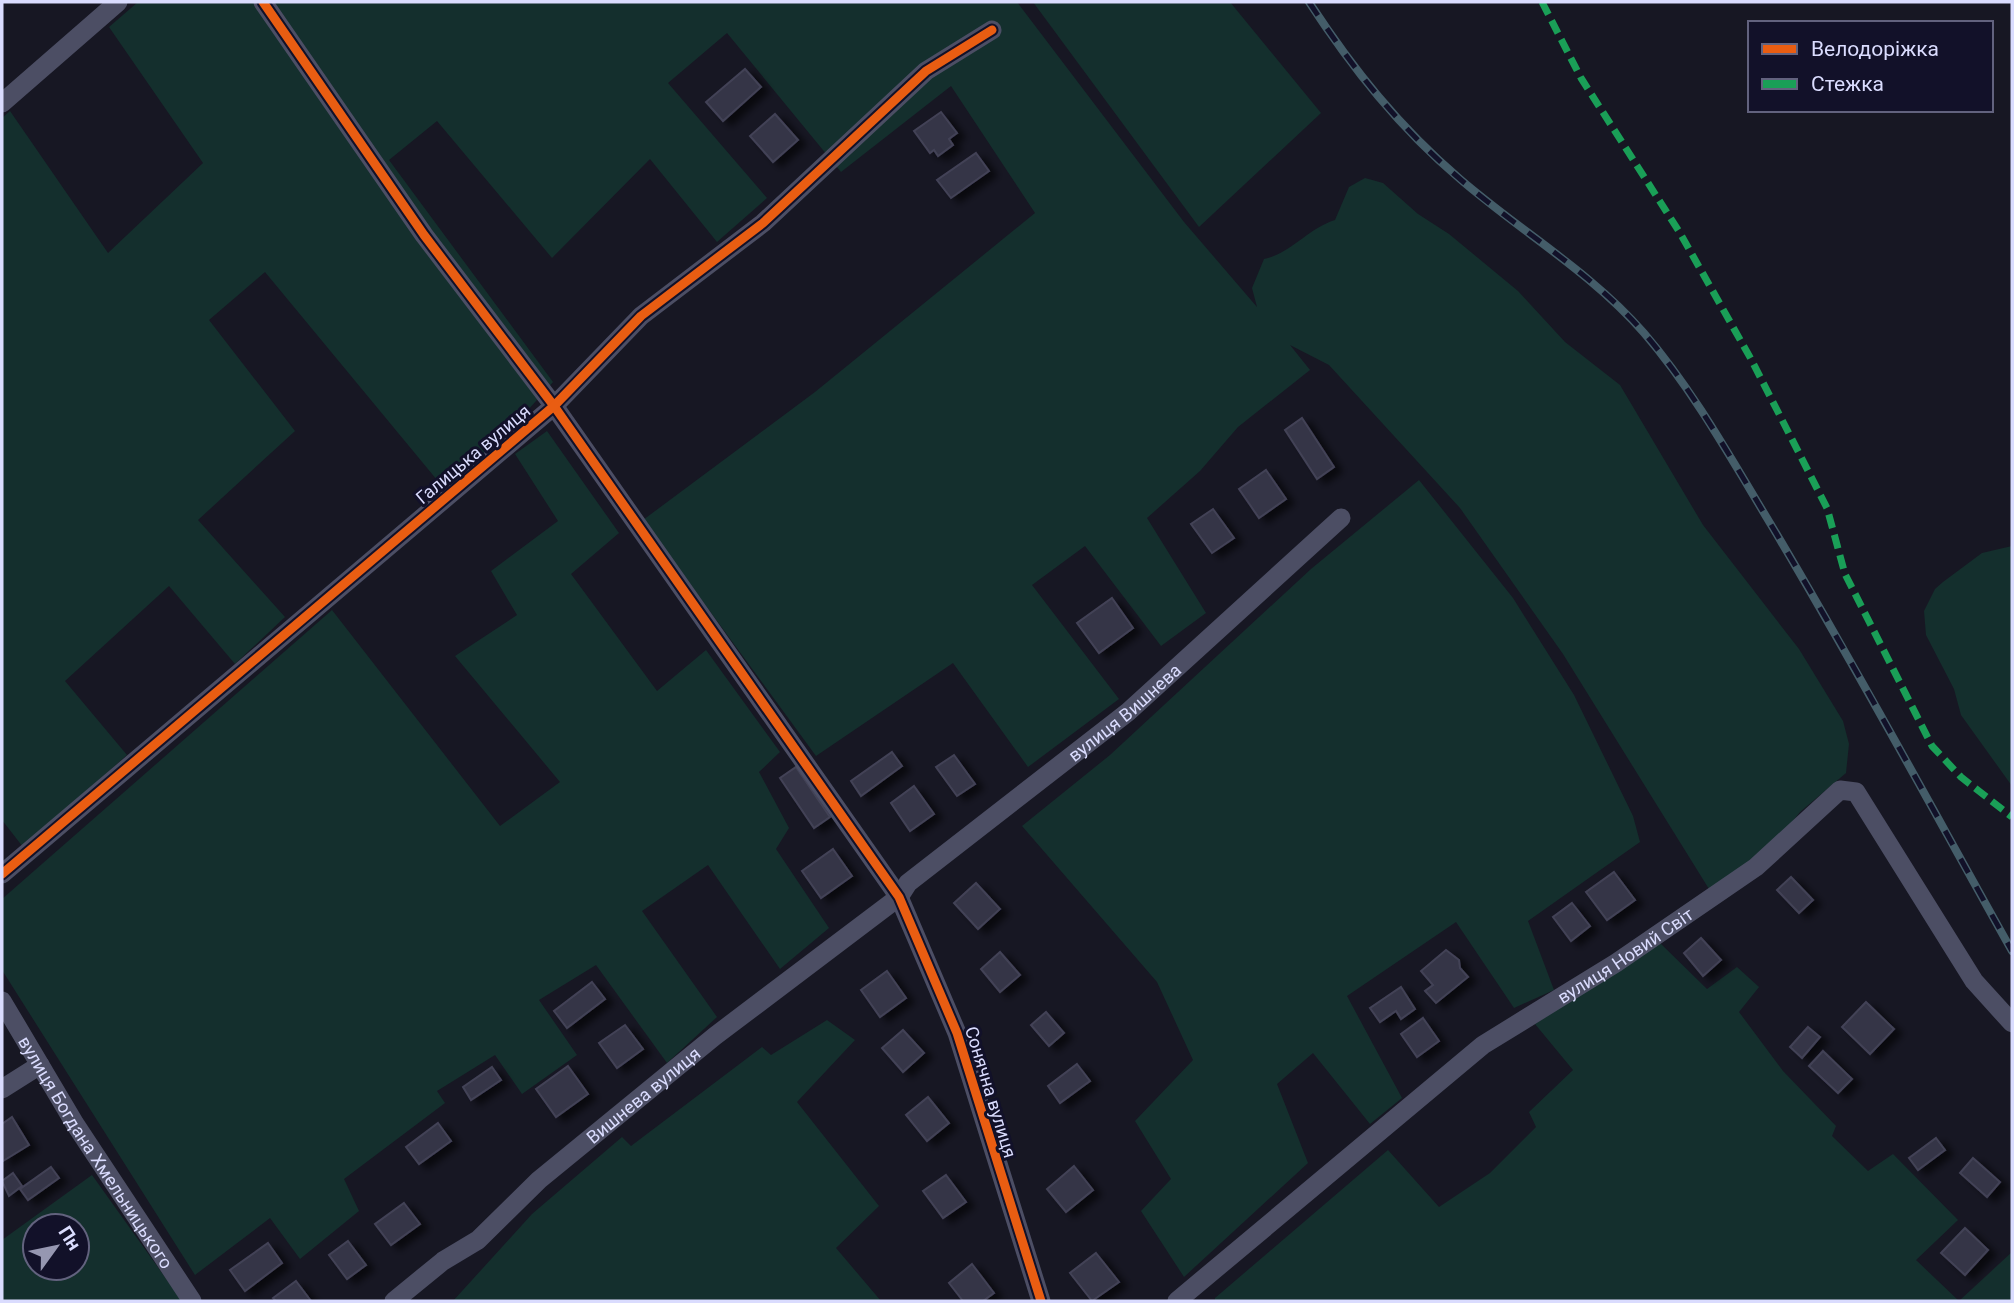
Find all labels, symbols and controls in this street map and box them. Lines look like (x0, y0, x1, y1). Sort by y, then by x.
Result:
legend (1748, 21, 1993, 112)
text: Велодоріжка (1811, 37, 1939, 61)
text: Стежка (1811, 72, 1884, 96)
street label: Галицька вулиця (411, 400, 535, 508)
street label: вулиця Вишнева (1064, 659, 1185, 765)
street label: вулиця Новий Світ (1553, 903, 1697, 1007)
street label: Сонячна вулиця (961, 1024, 1021, 1160)
street label: вулиця Богдана Хмельницького (15, 1032, 178, 1272)
street label: Вишнева вулиця (582, 1042, 704, 1148)
north arrow (21, 1212, 91, 1282)
text: Пн (54, 1222, 86, 1254)

